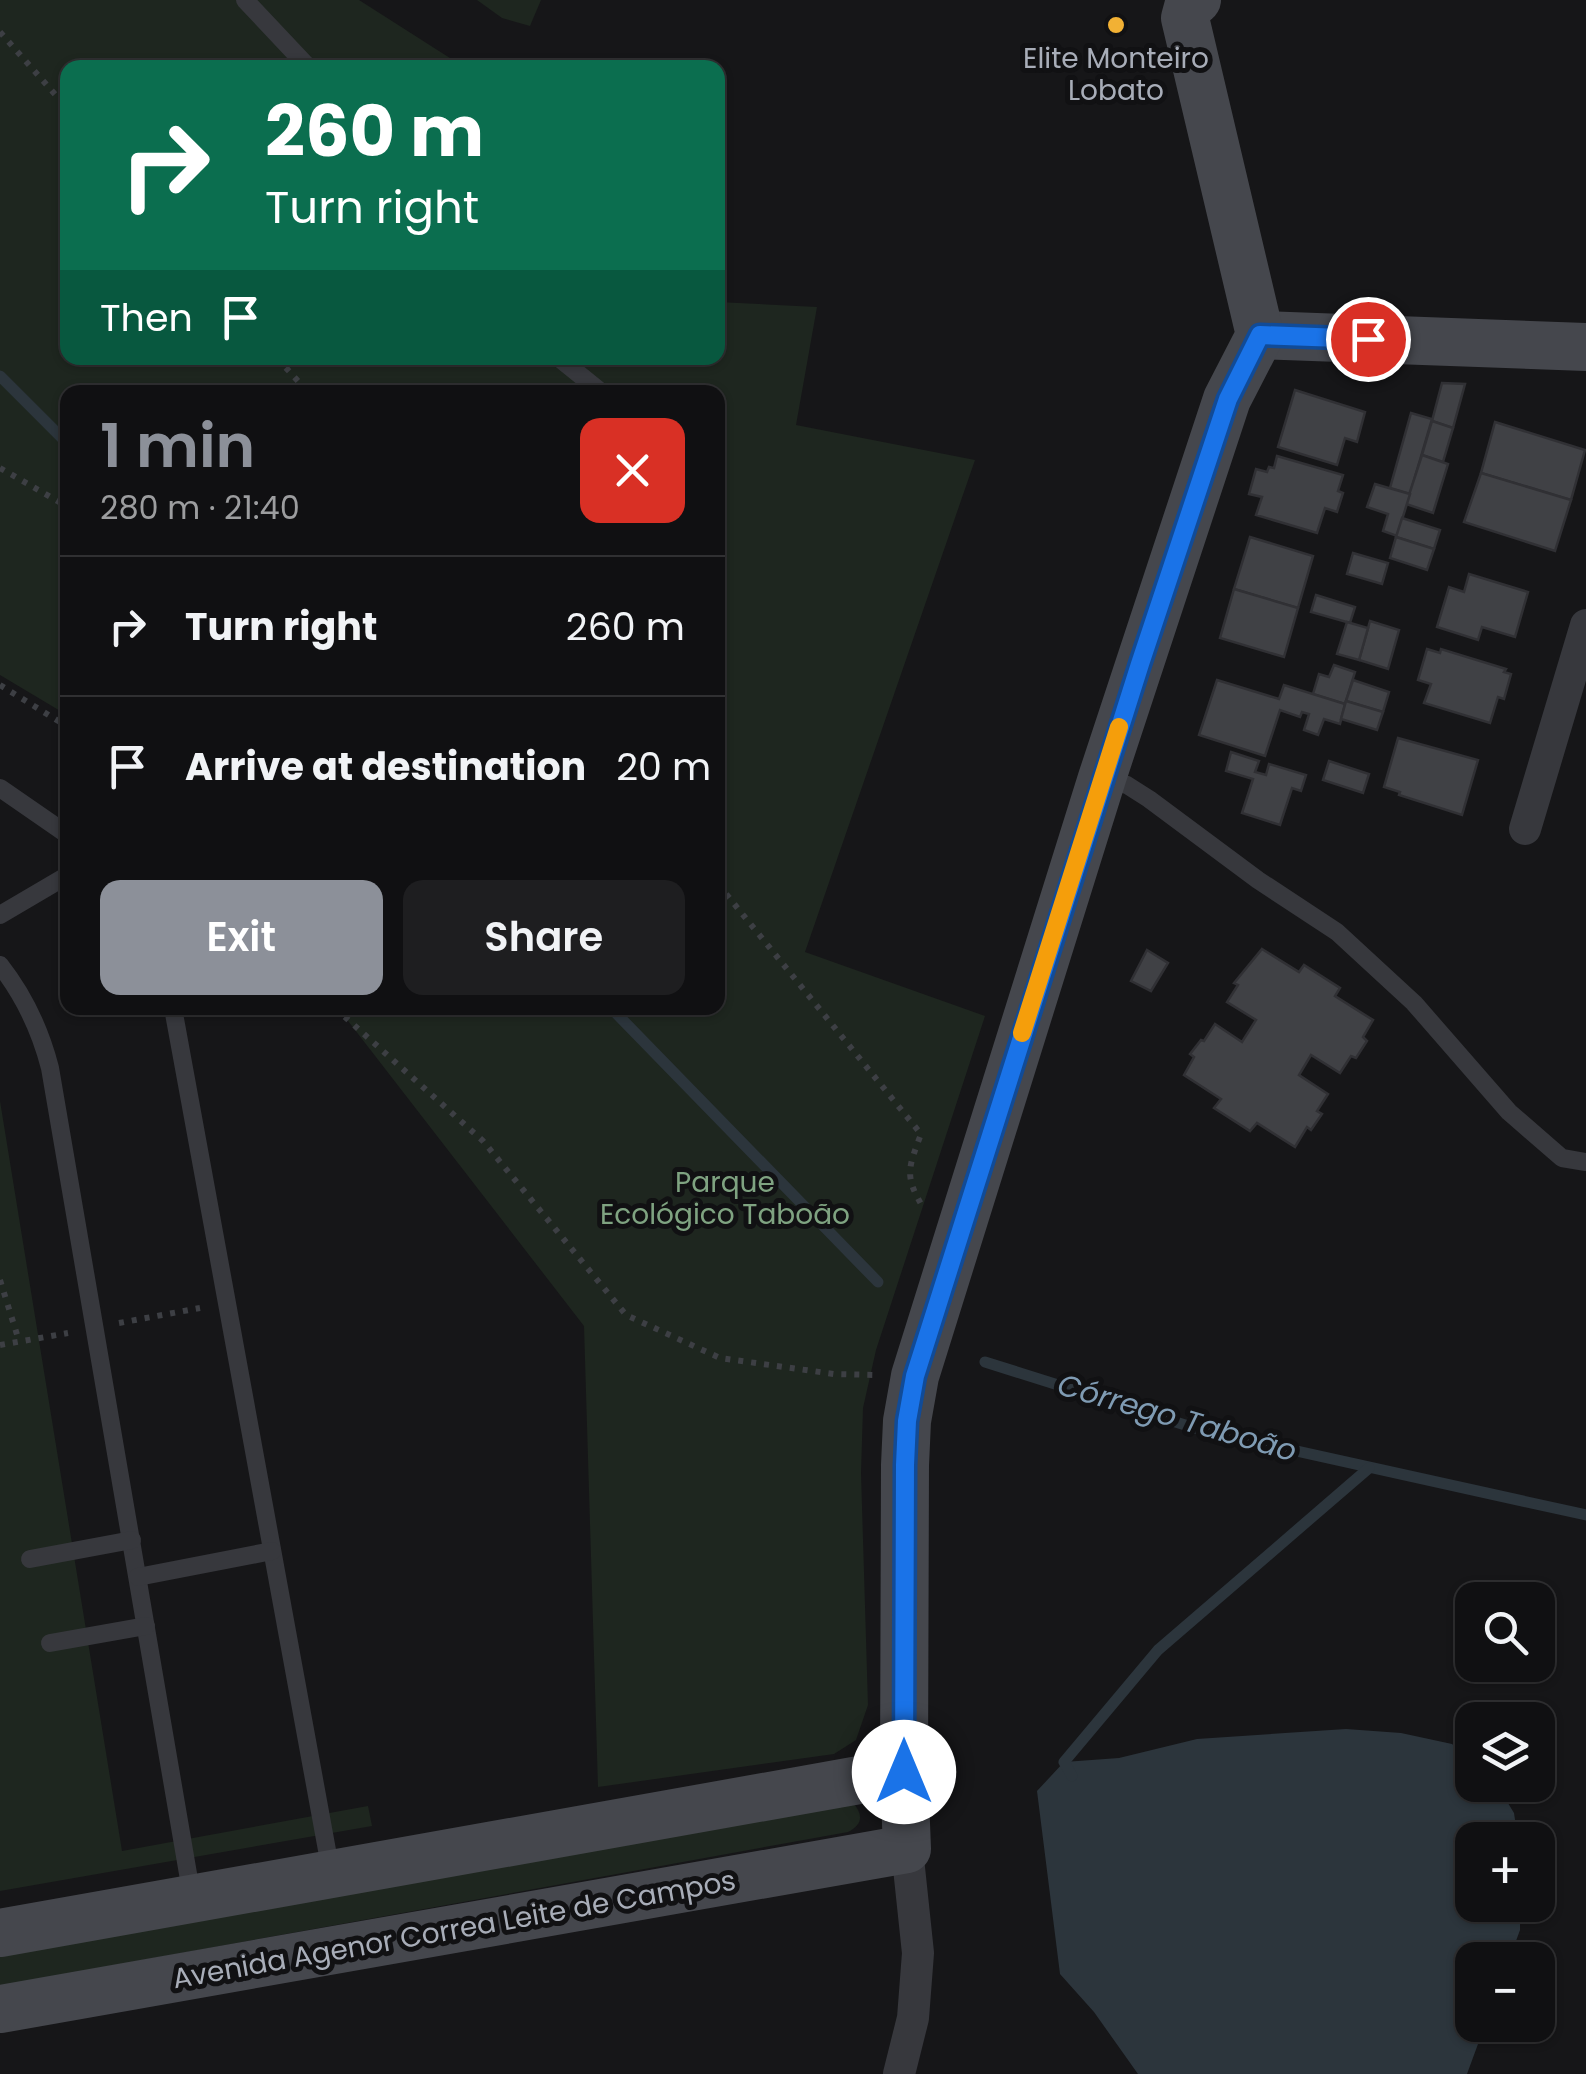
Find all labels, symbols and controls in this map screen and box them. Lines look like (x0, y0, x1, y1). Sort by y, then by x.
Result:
marker: Elite Monteiro Lobato (1105, 14, 1127, 36)
place label: Elite Monteiro Lobato (1023, 39, 1209, 110)
text: 260 m (265, 82, 484, 181)
icon: right (100, 100, 230, 230)
text: Turn right (265, 176, 479, 239)
icon: arrive (213, 290, 268, 345)
text: Then (100, 291, 193, 344)
pin (1326, 297, 1411, 382)
icon: arrive (1341, 312, 1396, 367)
text: 1 min (100, 404, 255, 488)
button: close (580, 418, 685, 523)
text: 280 m · 21:40 (100, 485, 300, 530)
icon: right (100, 599, 155, 654)
text: Turn right (185, 600, 377, 653)
text: 260 m (566, 600, 685, 653)
icon: arrive (100, 739, 155, 794)
text: Arrive at destination (185, 740, 586, 793)
text: 20 m (616, 740, 711, 793)
button: Exit (100, 880, 383, 995)
button: Share (403, 880, 685, 995)
park label: Parque Ecológico Taboão (600, 1163, 850, 1234)
water label: Córrego Taboão (1052, 1363, 1302, 1472)
map controls (1455, 1582, 1555, 2042)
button: search (1455, 1582, 1555, 1682)
button: layers (1455, 1702, 1555, 1802)
position arrow (852, 1720, 956, 1824)
button: + (1455, 1822, 1555, 1922)
street label: Avenida Agenor Correa Leite de Campos (169, 1861, 739, 1998)
button: − (1455, 1942, 1555, 2042)

